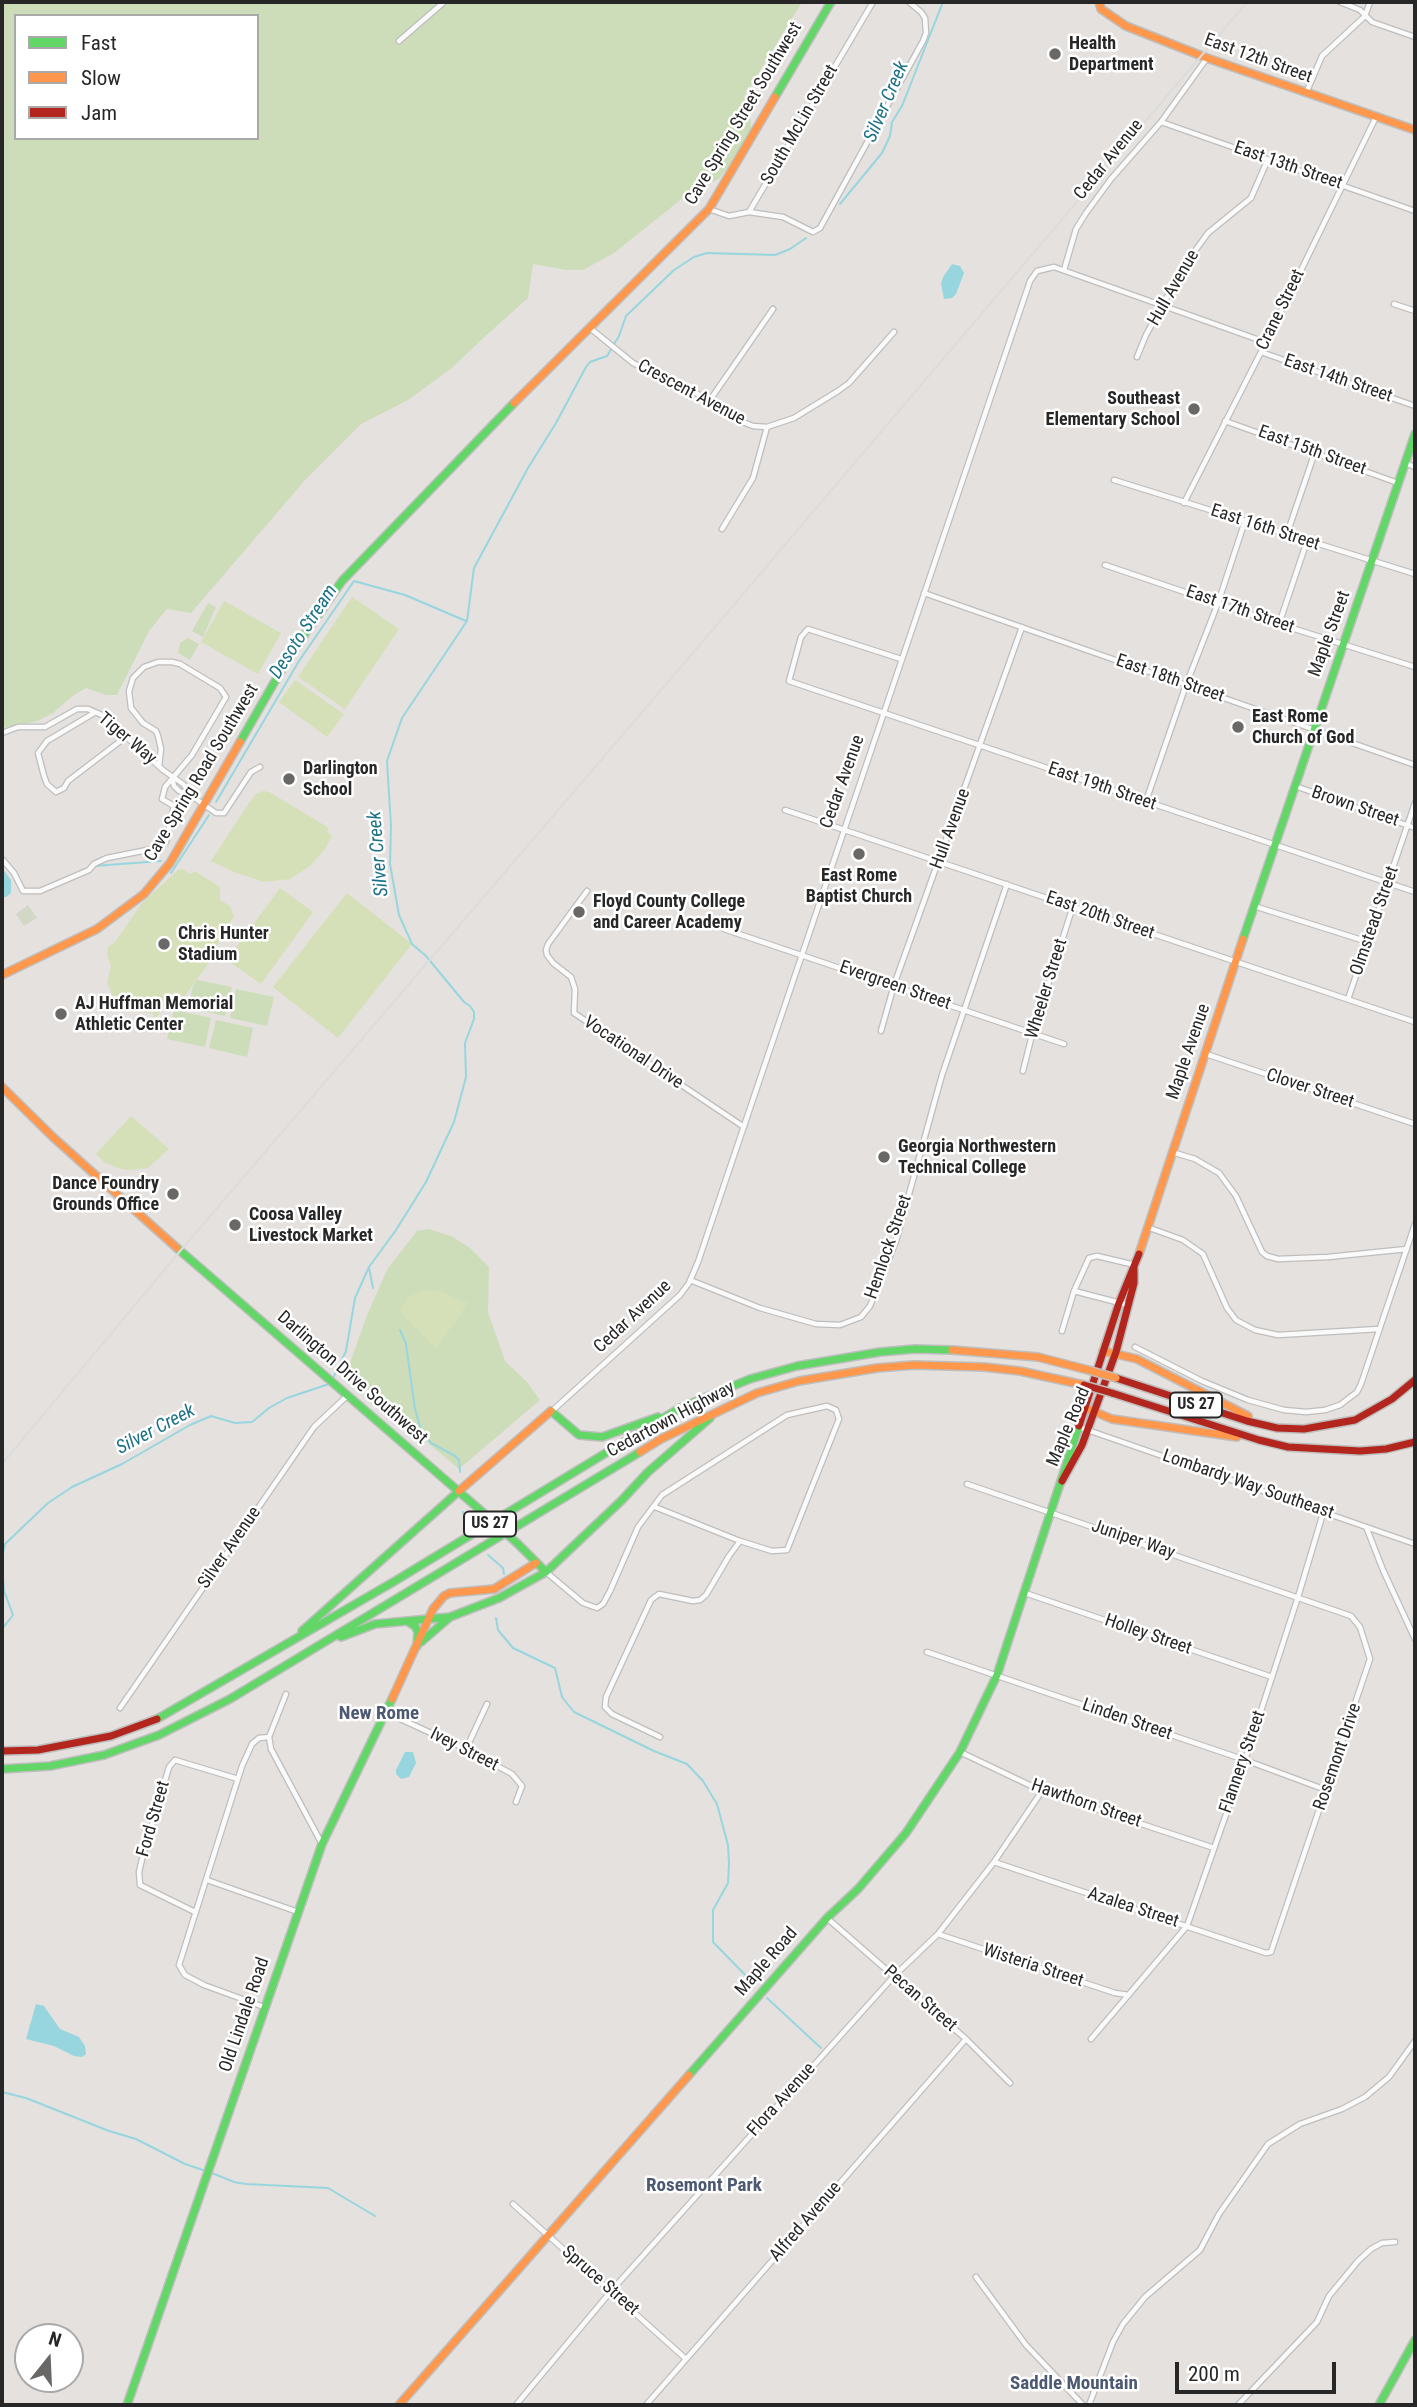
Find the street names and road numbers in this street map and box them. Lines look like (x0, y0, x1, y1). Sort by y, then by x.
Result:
street label: Cave Spring Street Southwest (681, 19, 807, 209)
street label: East 12th Street (1201, 29, 1315, 89)
street label: South McLin Street (757, 61, 843, 189)
street label: Cedar Avenue (1070, 115, 1148, 205)
street label: East 13th Street (1231, 137, 1345, 195)
street label: Hull Avenue (1144, 246, 1204, 330)
street label: Crane Street (1252, 266, 1310, 354)
street label: East 14th Street (1281, 350, 1395, 408)
street label: Crescent Avenue (633, 356, 749, 430)
street label: East 15th Street (1255, 421, 1369, 481)
street label: East 16th Street (1208, 500, 1322, 556)
street label: East 17th Street (1183, 581, 1297, 639)
street label: Maple Street (1304, 588, 1356, 680)
street label: East 18th Street (1113, 650, 1227, 708)
street label: Cave Spring Road Southwest (140, 680, 264, 866)
street label: Tiger Way (93, 708, 161, 770)
street label: Cedar Avenue (816, 732, 870, 832)
street label: East 19th Street (1045, 758, 1159, 816)
street label: Brown Street (1309, 782, 1401, 832)
street label: Hull Avenue (926, 786, 976, 872)
street label: Olmstead Street (1346, 863, 1404, 979)
street label: East 20th Street (1043, 887, 1157, 945)
street label: Wheeler Street (1022, 936, 1072, 1042)
street label: Evergreen Street (837, 957, 953, 1015)
street label: Maple Avenue (1163, 1001, 1215, 1103)
street label: Vocational Drive (579, 1012, 687, 1094)
street label: Clover Street (1263, 1065, 1357, 1113)
street label: Hemlock Street (861, 1192, 917, 1302)
street label: Cedar Avenue (590, 1276, 676, 1358)
street label: Darlington Drive Southwest (272, 1307, 432, 1449)
street label: Cedartown Highway (604, 1377, 738, 1463)
street label: Maple Road (1043, 1384, 1095, 1470)
road number: US 27 (1170, 1392, 1222, 1418)
street label: Lombardy Way Southeast (1160, 1446, 1336, 1524)
street label: Silver Avenue (194, 1503, 266, 1593)
road number: US 27 (464, 1512, 516, 1536)
street label: Juniper Way (1089, 1516, 1177, 1564)
street label: Holley Street (1102, 1610, 1194, 1660)
street label: Linden Street (1079, 1695, 1175, 1745)
street label: Rosemont Drive (1310, 1701, 1366, 1813)
street label: Flannery Street (1215, 1708, 1271, 1816)
street label: Ivey Street (426, 1724, 502, 1776)
street label: Hawthorn Street (1028, 1775, 1144, 1833)
street label: Ford Street (133, 1779, 175, 1859)
street label: Azalea Street (1085, 1883, 1181, 1933)
street label: Maple Road (731, 1923, 803, 2001)
street label: Wisteria Street (980, 1940, 1086, 1992)
street label: Old Lindale Road (215, 1955, 275, 2075)
street label: Pecan Street (879, 1961, 961, 2037)
street label: Flora Avenue (743, 2059, 821, 2141)
street label: Alfred Avenue (765, 2178, 847, 2266)
street label: Spruce Street (557, 2242, 643, 2320)

